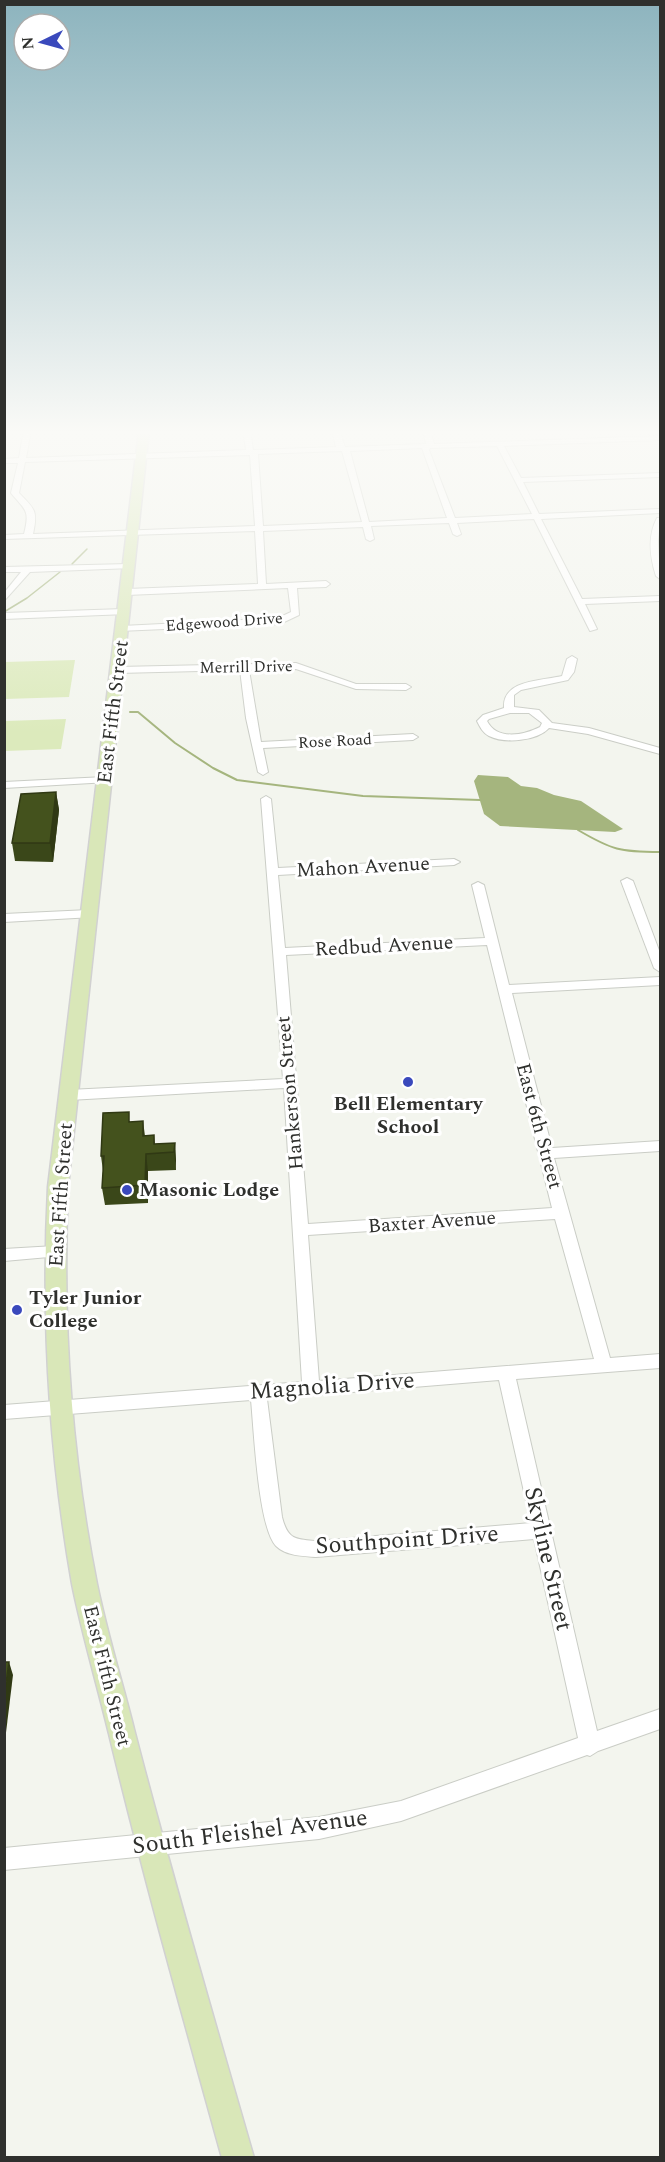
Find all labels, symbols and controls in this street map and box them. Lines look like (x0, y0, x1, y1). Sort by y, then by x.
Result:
north arrow (12, 12, 72, 72)
text: N (16, 36, 41, 51)
street label: Edgewood Drive (165, 606, 283, 638)
street label: East Fifth Street (89, 638, 137, 786)
street label: Merrill Drive (199, 654, 293, 680)
street label: Rose Road (297, 727, 373, 755)
street label: Mahon Avenue (295, 849, 431, 885)
street label: Redbud Avenue (314, 927, 454, 965)
street label: Hankerson Street (268, 1015, 312, 1171)
street label: East 6th Street (508, 1060, 570, 1192)
marker: Bell Elementary School (401, 1075, 415, 1089)
place label: Bell Elementary School (333, 1089, 484, 1142)
street label: East Fifth Street (41, 1122, 81, 1268)
place label: Masonic Lodge (139, 1175, 279, 1205)
marker: Masonic Lodge (120, 1183, 134, 1197)
street label: Baxter Avenue (367, 1203, 497, 1241)
place label: Tyler Junior College (29, 1283, 142, 1336)
marker: Tyler Junior College (10, 1303, 24, 1317)
street label: Magnolia Drive (248, 1362, 416, 1410)
street label: Skyline Street (514, 1483, 582, 1635)
street label: Southpoint Drive (314, 1516, 500, 1564)
street label: East Fifth Street (75, 1602, 139, 1750)
street label: South Fleishel Avenue (130, 1800, 370, 1864)

